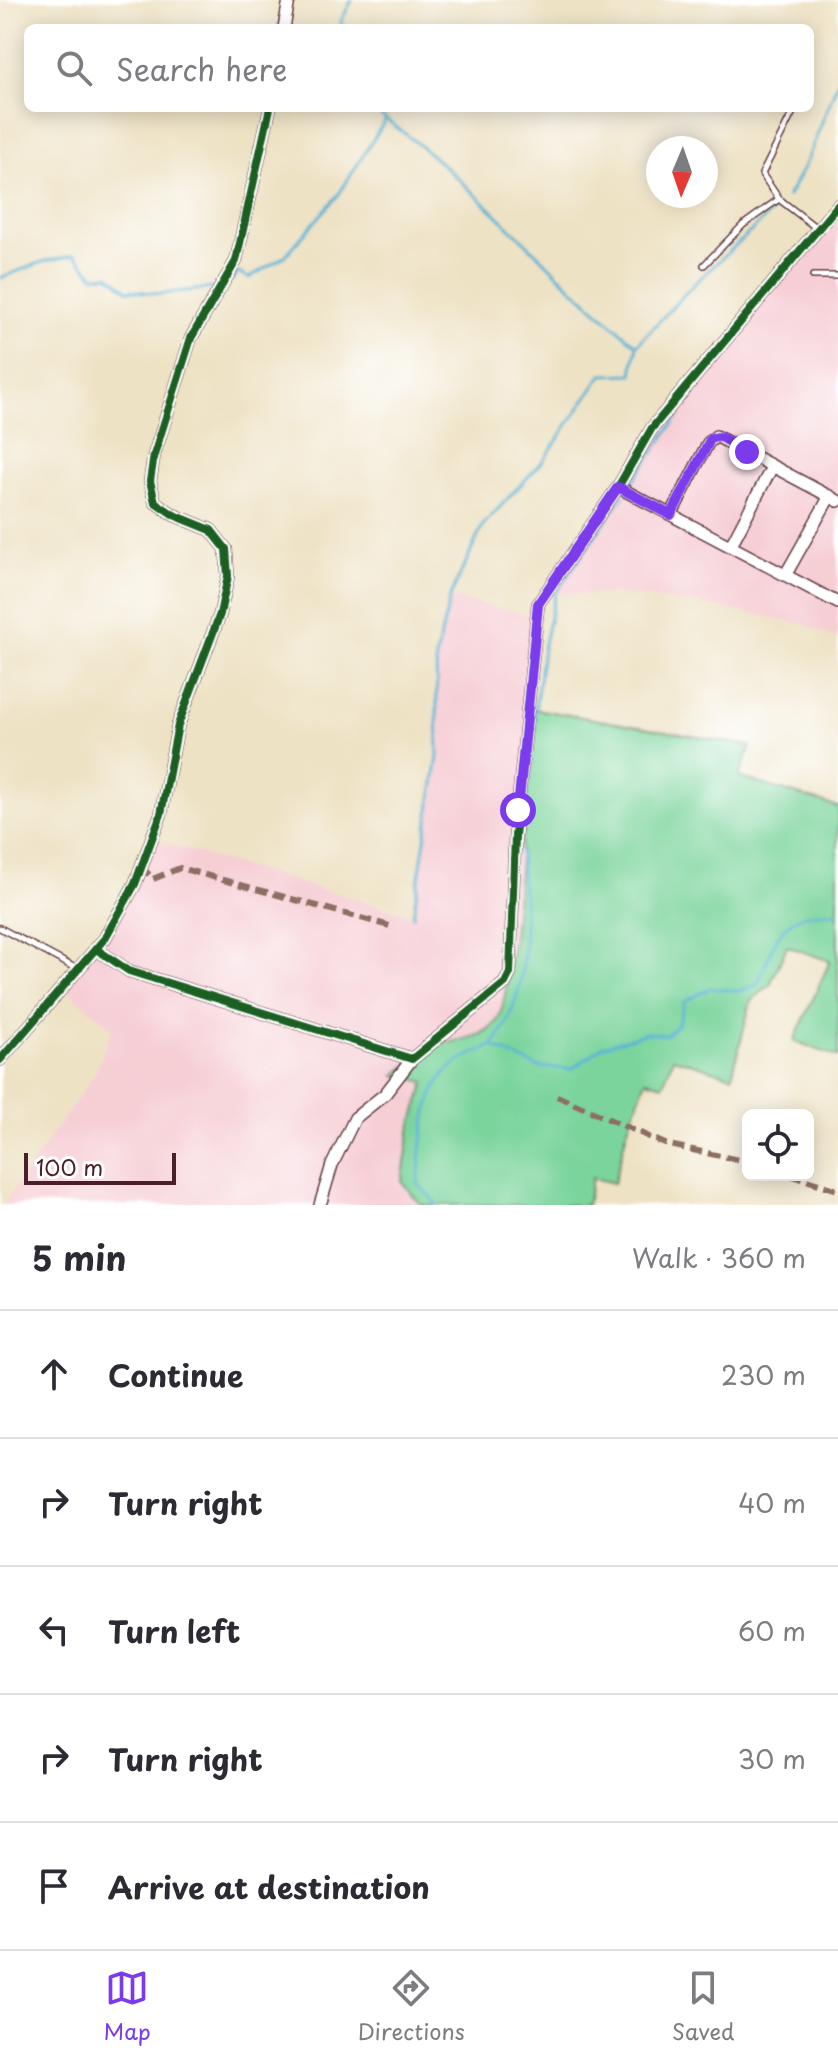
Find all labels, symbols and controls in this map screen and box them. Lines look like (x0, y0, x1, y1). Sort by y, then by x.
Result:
search box (24, 24, 814, 112)
icon: search (52, 46, 96, 90)
text: Search here (116, 46, 288, 91)
north arrow (646, 136, 718, 208)
route end (729, 434, 765, 470)
route start (500, 792, 536, 828)
map controls (742, 1109, 814, 1181)
button: locate (742, 1109, 814, 1181)
scale bar (24, 1149, 176, 1185)
text: 100 m (36, 1150, 103, 1183)
text: 5 min (32, 1231, 126, 1283)
text: Walk · 360 m (632, 1238, 806, 1277)
icon: ahead (32, 1352, 76, 1396)
text: Continue (108, 1352, 243, 1397)
text: 230 m (721, 1355, 806, 1394)
icon: right (32, 1480, 76, 1524)
text: Turn right (108, 1480, 263, 1525)
text: 40 m (738, 1483, 806, 1522)
icon: left (32, 1608, 76, 1652)
text: Turn left (108, 1608, 240, 1653)
text: 60 m (738, 1611, 806, 1650)
icon: right (32, 1736, 76, 1780)
text: Turn right (108, 1736, 263, 1781)
text: 30 m (738, 1739, 806, 1778)
icon: arrive (32, 1864, 76, 1908)
text: Arrive at destination (108, 1864, 430, 1909)
tab: Map (104, 1966, 151, 2047)
tab: Directions (358, 1966, 465, 2047)
tab: Saved (672, 1966, 734, 2047)

